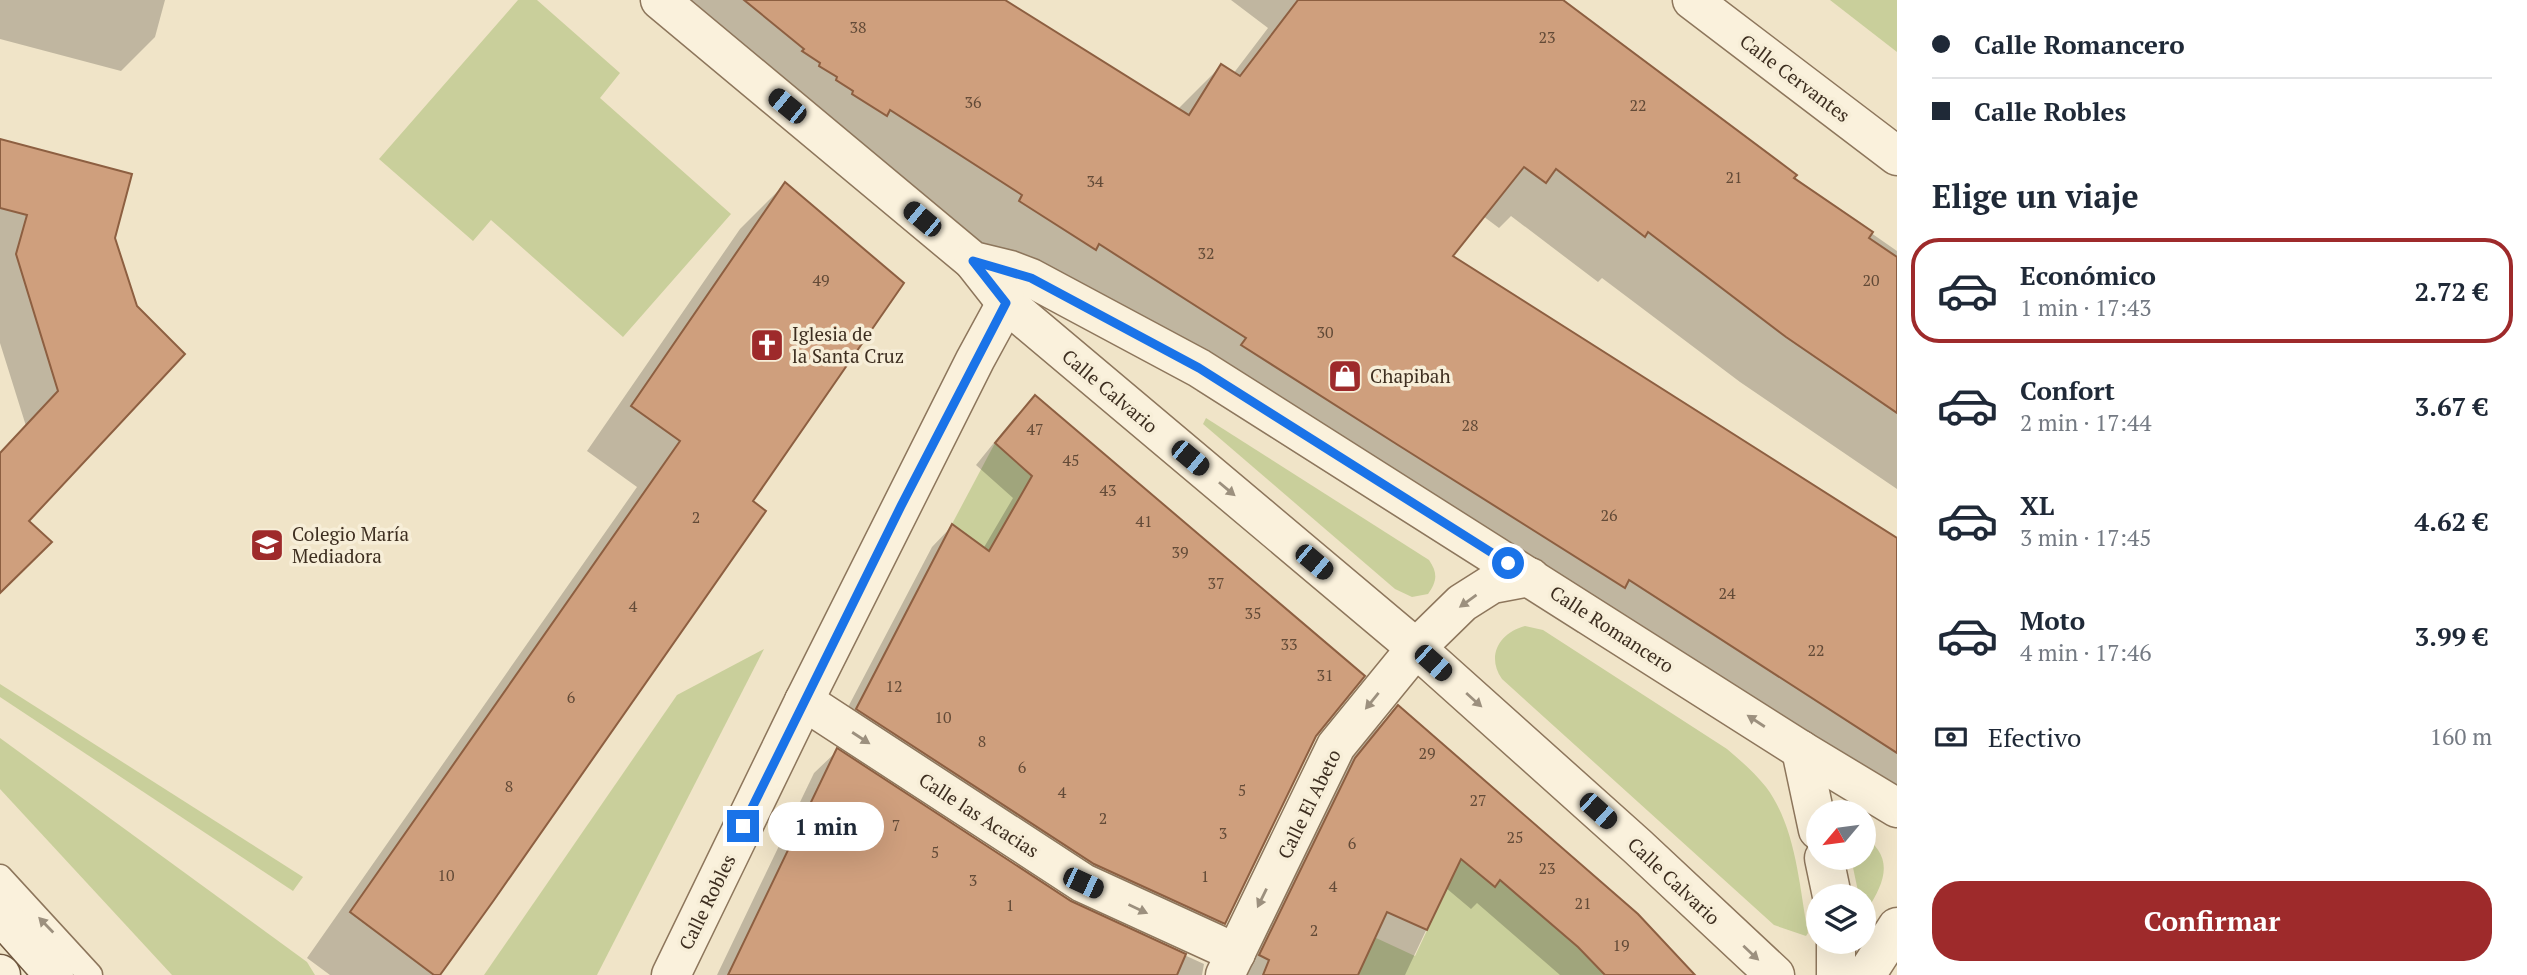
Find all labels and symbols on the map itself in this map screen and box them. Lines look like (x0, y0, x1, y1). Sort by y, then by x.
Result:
house number: 38 (849, 16, 867, 38)
house number: 23 (1538, 26, 1556, 48)
street label: Calle Cervantes (1735, 28, 1855, 127)
car (765, 85, 810, 127)
house number: 36 (964, 91, 982, 113)
house number: 22 (1629, 94, 1647, 116)
house number: 21 (1725, 166, 1743, 188)
house number: 34 (1086, 170, 1104, 192)
car (900, 197, 945, 241)
house number: 32 (1197, 242, 1215, 264)
house number: 49 (812, 269, 830, 291)
house number: 20 (1862, 269, 1880, 291)
place label: Iglesia de la Santa Cruz (792, 321, 904, 368)
house number: 30 (1316, 321, 1334, 343)
church icon: Iglesia de la Santa Cruz (748, 326, 786, 364)
street label: Calle Calvario (1057, 343, 1163, 438)
shop icon: Chapibah (1326, 357, 1364, 395)
place label: Chapibah (1370, 363, 1451, 388)
house number: 28 (1461, 414, 1479, 436)
house number: 47 (1026, 418, 1044, 440)
car (1168, 436, 1213, 480)
house number: 45 (1062, 449, 1080, 471)
house number: 43 (1099, 479, 1117, 501)
one-way arrow (1218, 481, 1235, 496)
house number: 26 (1600, 504, 1618, 526)
house number: 2 (692, 506, 700, 528)
house number: 41 (1135, 510, 1153, 532)
place label: Colegio María Mediadora (292, 521, 409, 568)
school or university icon: Colegio María Mediadora (248, 526, 286, 564)
car (1292, 540, 1337, 584)
house number: 39 (1171, 541, 1189, 563)
route start (1492, 547, 1524, 579)
house number: 37 (1207, 572, 1225, 594)
street label: Calle Romancero (1546, 579, 1679, 678)
house number: 24 (1718, 582, 1736, 604)
one-way arrow (1458, 594, 1477, 608)
house number: 4 (629, 595, 638, 617)
house number: 35 (1244, 602, 1262, 624)
house number: 33 (1280, 633, 1298, 655)
house number: 22 (1807, 639, 1825, 661)
car (1411, 641, 1456, 685)
house number: 31 (1316, 664, 1334, 686)
house number: 12 (885, 675, 903, 697)
house number: 6 (567, 686, 576, 708)
one-way arrow (1365, 691, 1380, 709)
one-way arrow (1465, 692, 1482, 708)
house number: 10 (934, 706, 952, 728)
one-way arrow (1746, 715, 1765, 728)
house number: 8 (978, 730, 986, 752)
one-way arrow (852, 731, 871, 744)
house number: 29 (1418, 742, 1436, 764)
street label: Calle El Abeto (1271, 745, 1346, 863)
house number: 6 (1018, 756, 1027, 778)
street label: Calle las Acacias (914, 766, 1044, 863)
house number: 8 (505, 775, 513, 797)
house number: 5 (1238, 779, 1246, 801)
house number: 4 (1058, 781, 1067, 803)
house number: 27 (1469, 789, 1487, 811)
car (1576, 789, 1621, 833)
north arrow (1806, 800, 1876, 870)
callout: 1 min (768, 802, 883, 850)
house number: 2 (1099, 807, 1107, 829)
route end (727, 810, 759, 842)
house number: 7 (892, 814, 900, 836)
house number: 3 (1219, 822, 1227, 844)
house number: 25 (1506, 826, 1524, 848)
street label: Calle Calvario (1623, 831, 1726, 930)
house number: 6 (1348, 832, 1357, 854)
house number: 5 (931, 841, 939, 863)
street label: Calle Robles (673, 850, 740, 954)
house number: 23 (1538, 857, 1556, 879)
house number: 10 (437, 864, 455, 886)
car (1060, 865, 1107, 901)
house number: 1 (1201, 865, 1209, 887)
house number: 3 (969, 869, 977, 891)
house number: 4 (1329, 875, 1338, 897)
one-way arrow (1257, 888, 1268, 908)
house number: 21 (1574, 892, 1592, 914)
house number: 1 (1006, 894, 1014, 916)
one-way arrow (1128, 903, 1148, 914)
one-way arrow (38, 917, 54, 934)
house number: 2 (1310, 919, 1318, 941)
house number: 19 (1612, 934, 1630, 956)
one-way arrow (1742, 944, 1759, 960)

